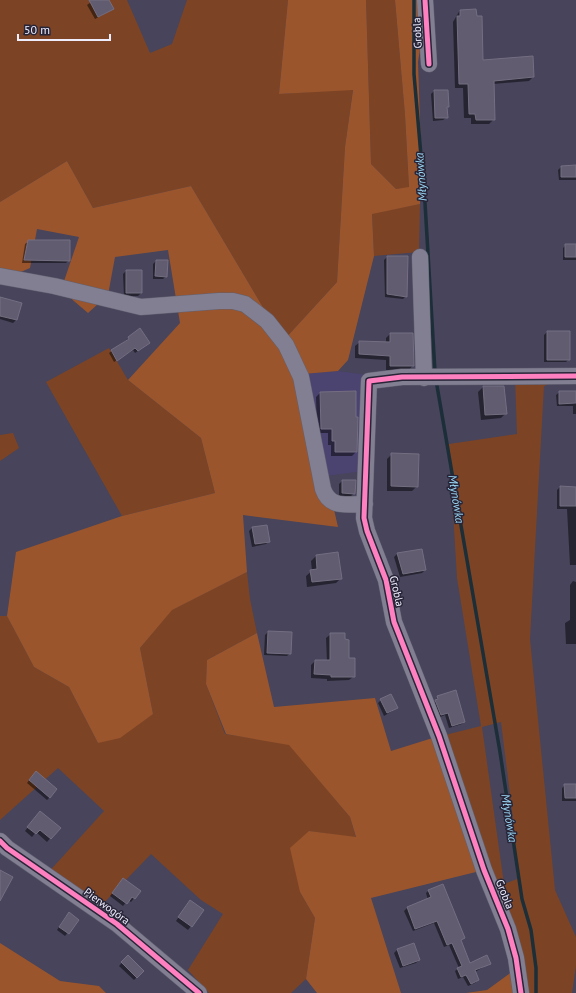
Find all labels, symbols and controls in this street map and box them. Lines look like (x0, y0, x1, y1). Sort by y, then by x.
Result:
scale bar (18, 16, 110, 42)
street label: Grobla (409, 17, 425, 49)
text: 50 m (24, 22, 50, 37)
water label: Młynówka (411, 152, 430, 202)
water label: Młynówka (445, 474, 468, 524)
street label: Grobla (387, 574, 407, 608)
water label: Młynówka (498, 793, 521, 843)
street label: Grobla (493, 877, 517, 911)
street label: Pierwogóra (81, 885, 133, 927)

